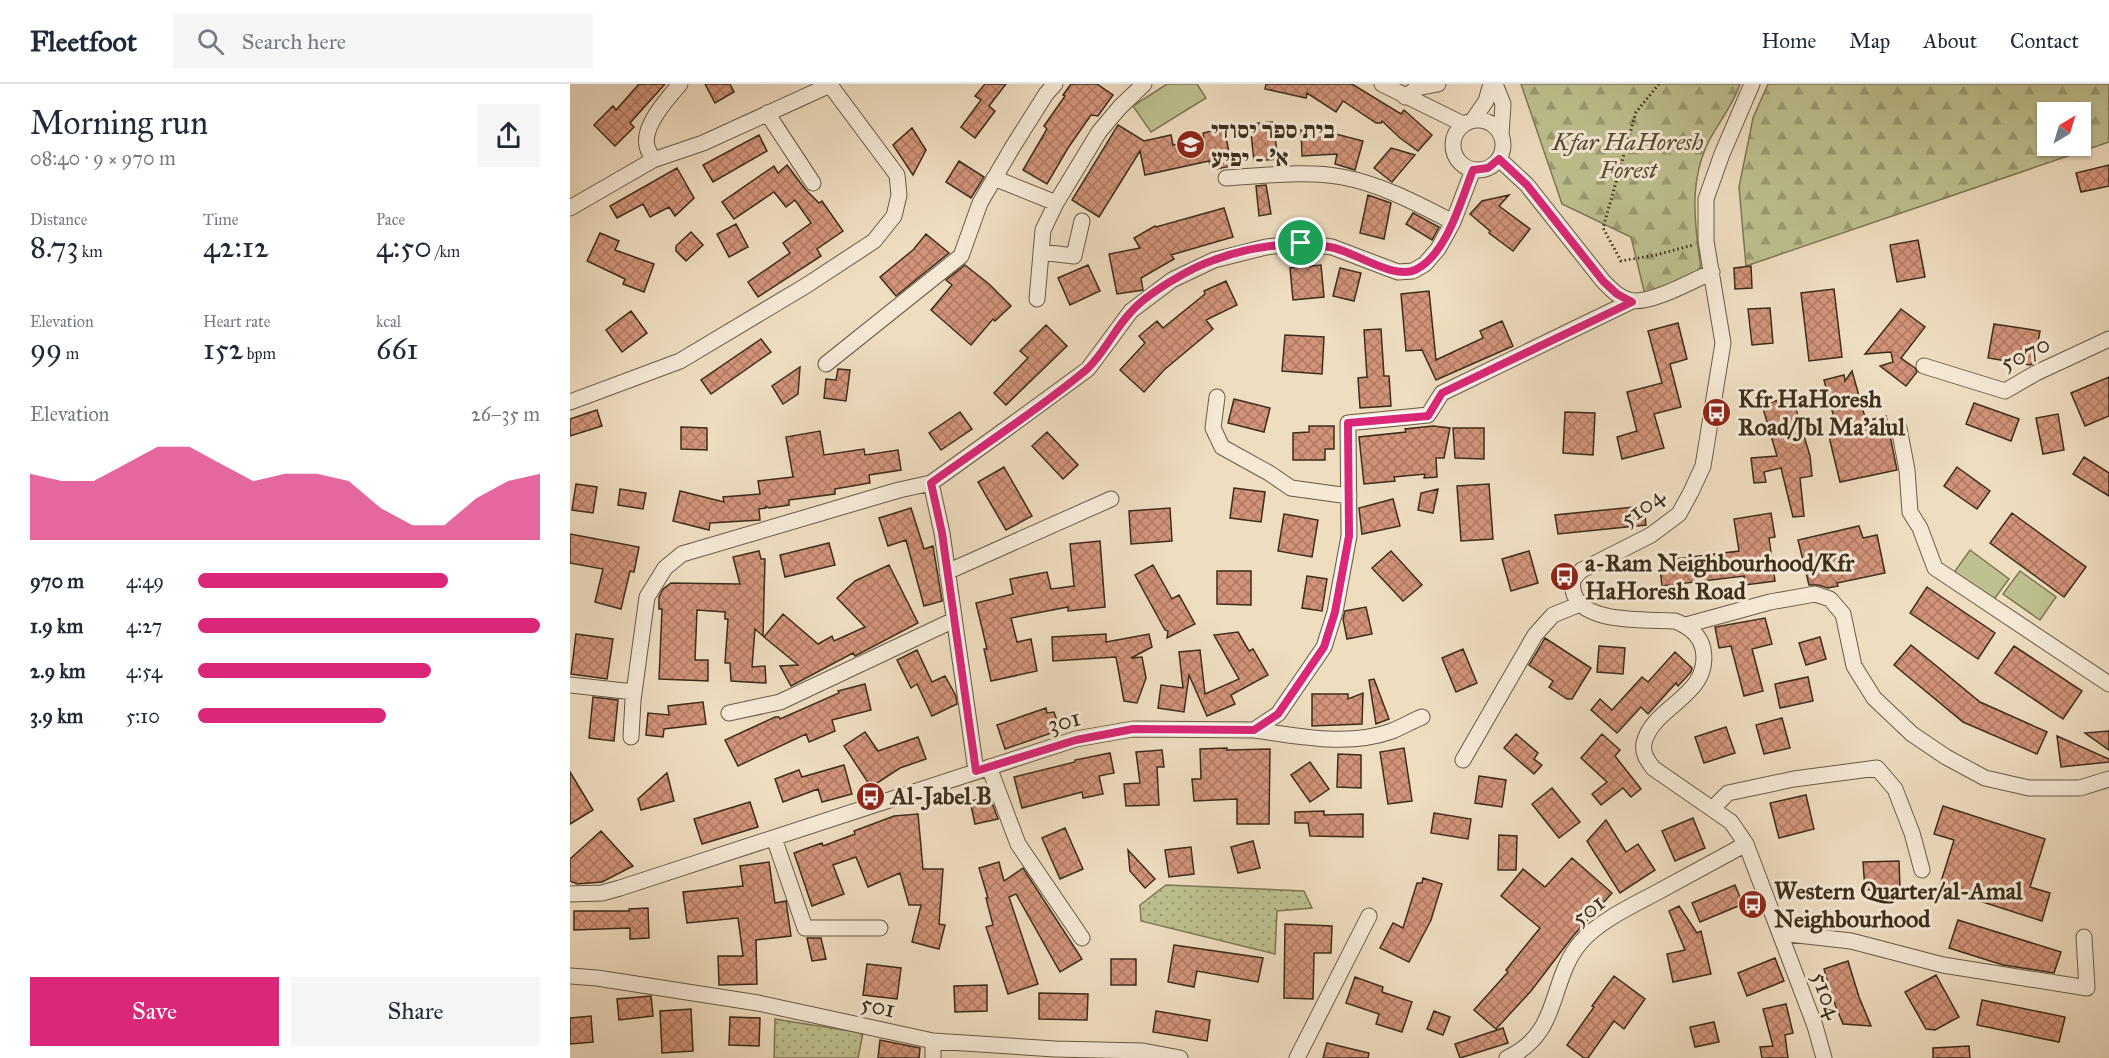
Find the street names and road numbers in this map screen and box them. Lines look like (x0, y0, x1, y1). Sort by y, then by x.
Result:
street label: 5070 (1995, 328, 2055, 378)
street label: 5104 (1614, 480, 1671, 533)
street label: 301 (1044, 702, 1084, 740)
street label: 501 (1565, 888, 1611, 932)
street label: 5104 (1805, 967, 1849, 1023)
street label: 501 (858, 988, 898, 1024)

